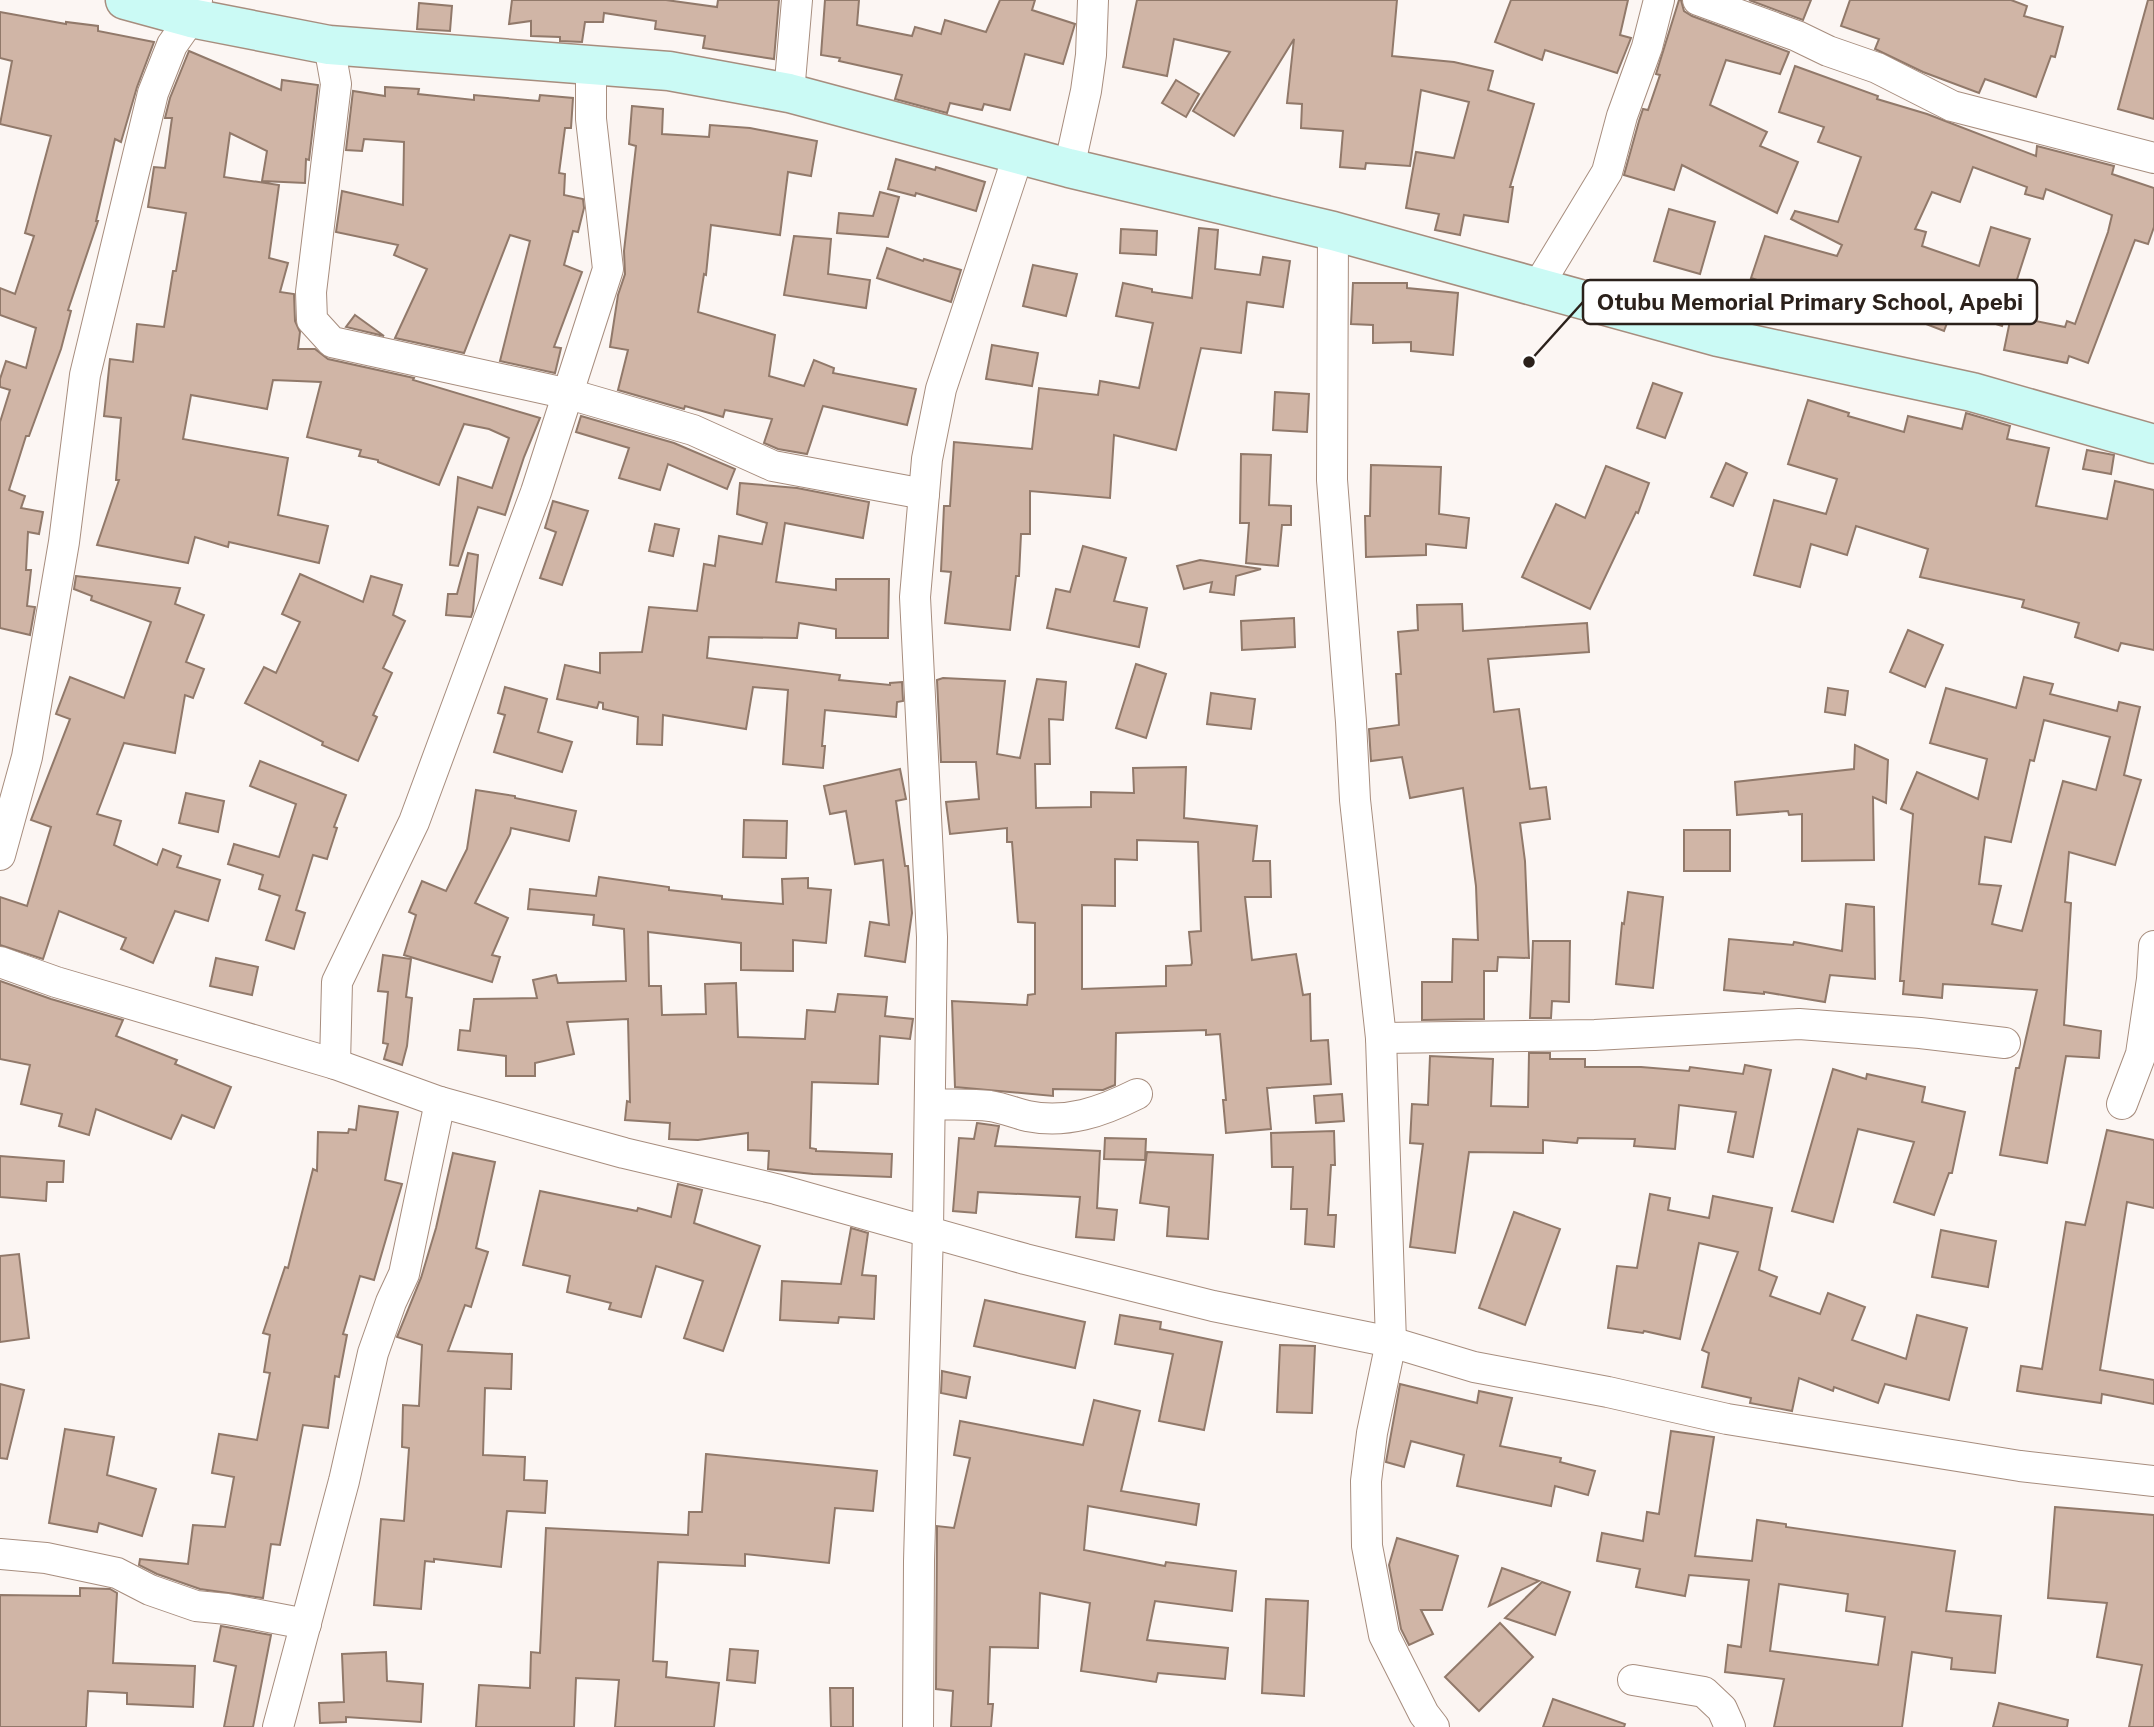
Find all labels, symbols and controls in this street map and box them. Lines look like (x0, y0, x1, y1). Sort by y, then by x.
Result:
callout: Otubu Memorial Primary School, Apebi (1583, 280, 2037, 324)
text: Otubu Memorial Primary School, Apebi (1597, 288, 2023, 315)

